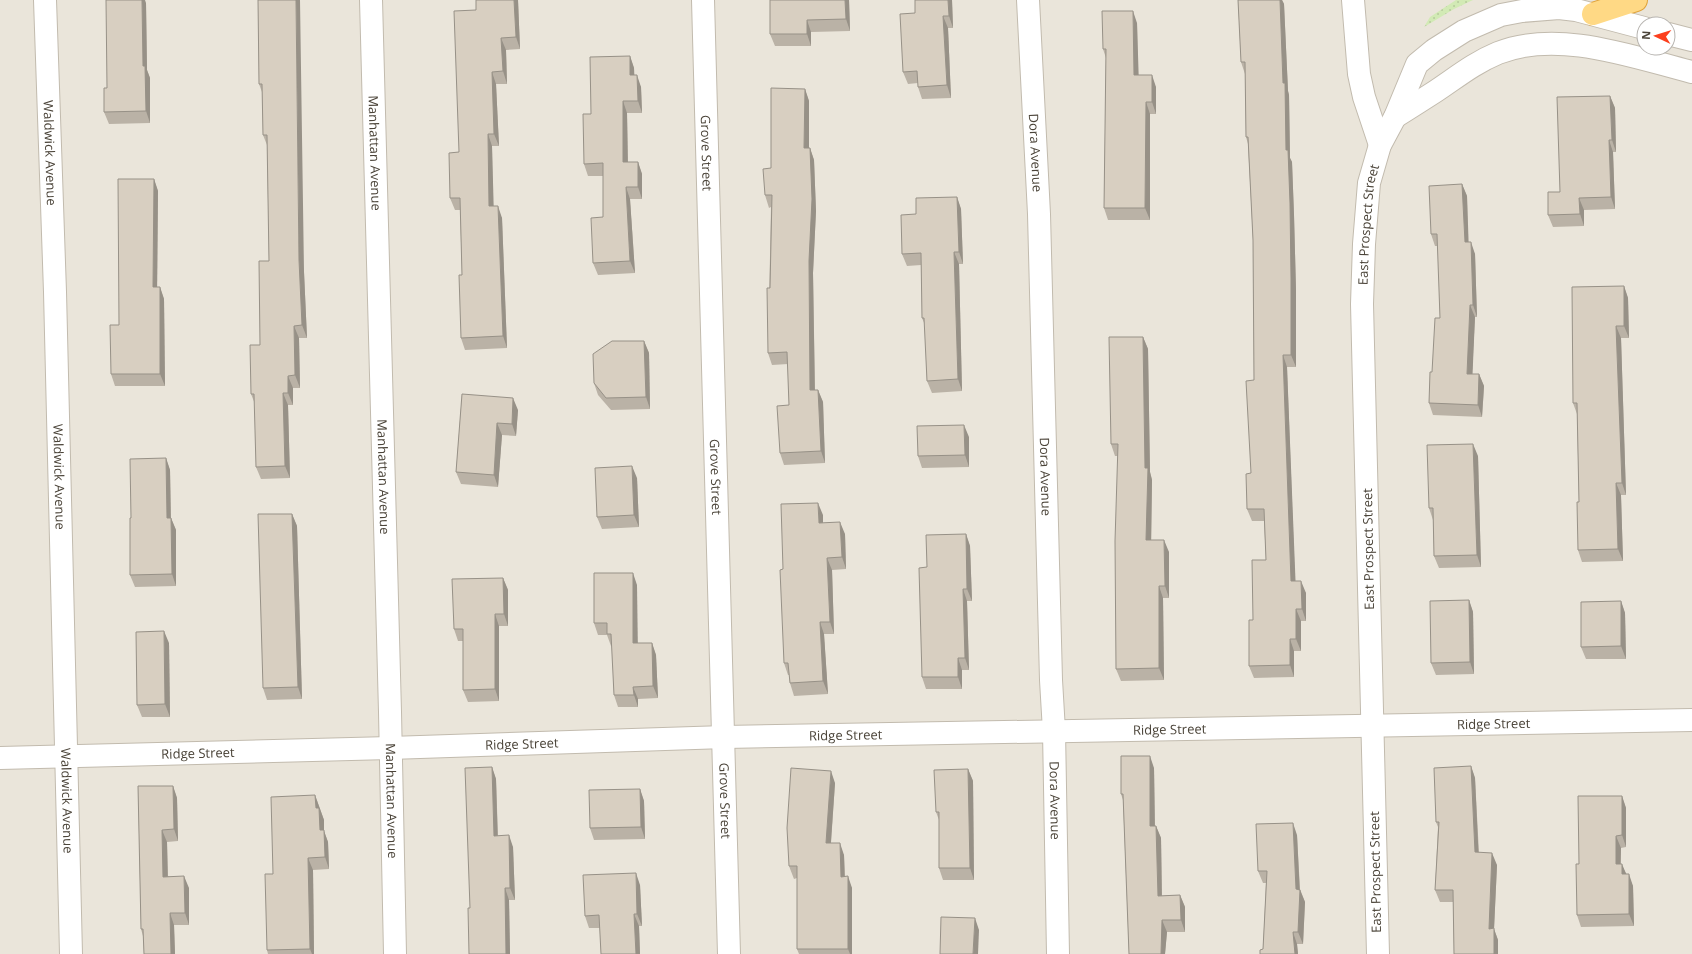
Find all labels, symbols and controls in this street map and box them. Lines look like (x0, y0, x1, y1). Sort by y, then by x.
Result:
north arrow (1636, 16, 1676, 56)
text: N (1638, 30, 1653, 40)
street label: Manhattan Avenue (365, 95, 386, 211)
street label: Waldwick Avenue (39, 100, 61, 206)
street label: Dora Avenue (1025, 113, 1047, 192)
street label: Grove Street (697, 115, 717, 192)
street label: East Prospect Street (1354, 161, 1383, 285)
street label: Manhattan Avenue (373, 419, 394, 535)
street label: Waldwick Avenue (49, 424, 70, 530)
street label: Dora Avenue (1036, 437, 1056, 516)
street label: Grove Street (706, 438, 726, 516)
street label: East Prospect Street (1358, 488, 1378, 610)
street label: Ridge Street (1457, 714, 1531, 733)
street label: Ridge Street (1133, 720, 1207, 739)
street label: Ridge Street (809, 725, 883, 745)
street label: Ridge Street (485, 733, 559, 754)
street label: Ridge Street (161, 743, 235, 763)
street label: Manhattan Avenue (382, 743, 402, 859)
street label: Waldwick Avenue (57, 748, 78, 854)
street label: Dora Avenue (1046, 761, 1065, 840)
street label: Grove Street (715, 762, 735, 839)
street label: East Prospect Street (1365, 811, 1385, 933)

